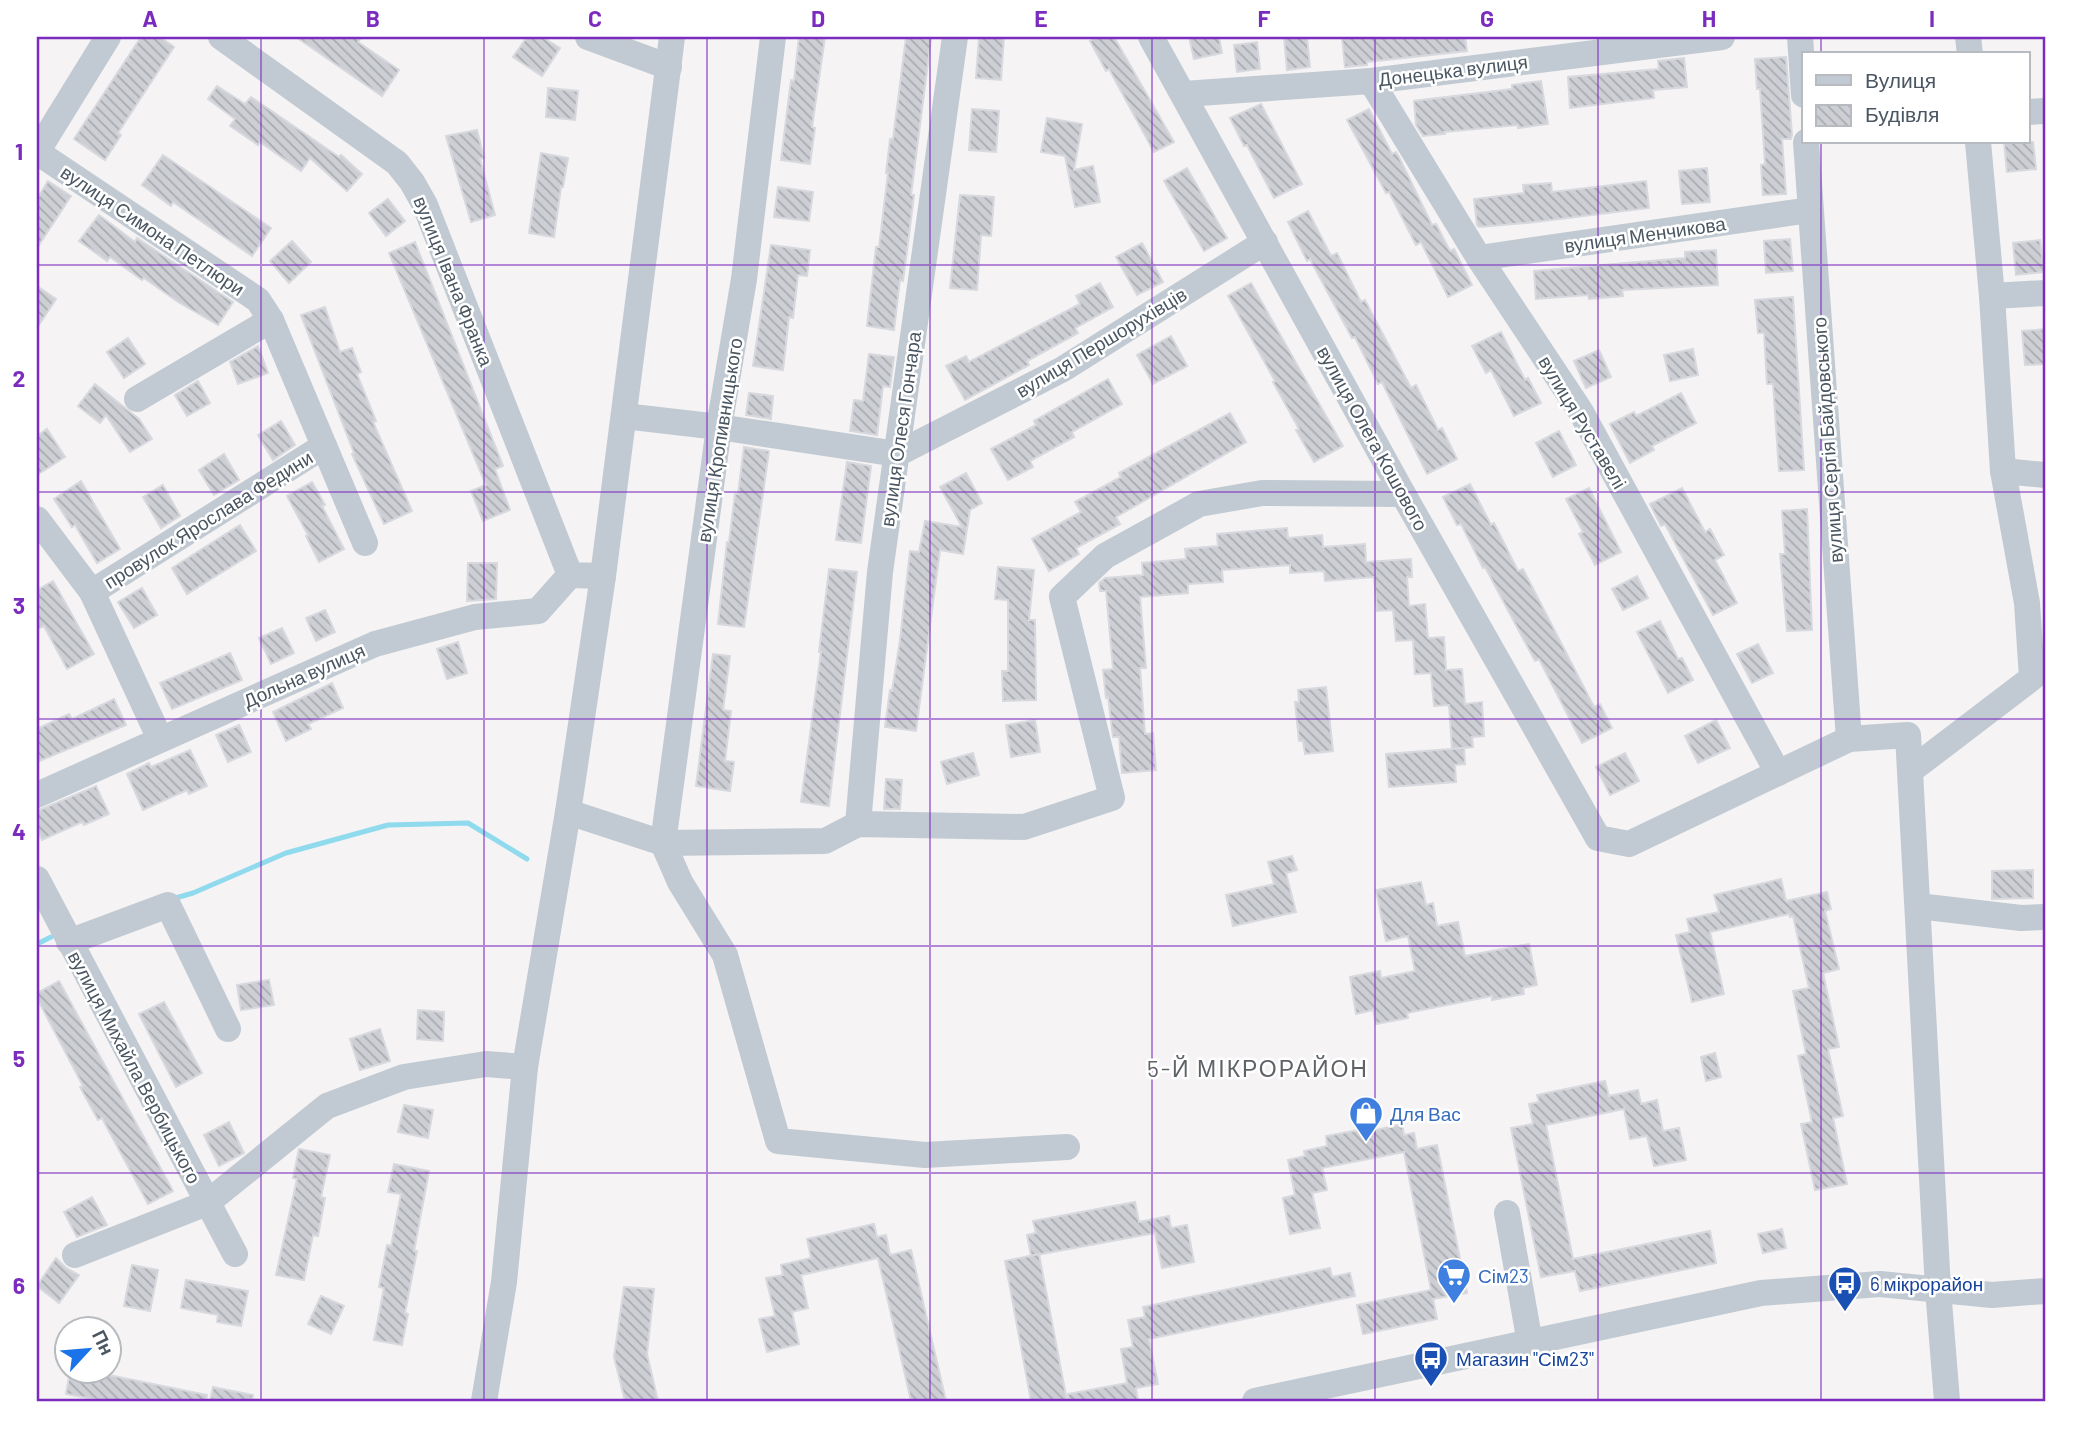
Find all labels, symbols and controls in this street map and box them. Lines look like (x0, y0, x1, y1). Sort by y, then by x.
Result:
text: A (142, 4, 158, 32)
text: B (366, 4, 380, 32)
text: C (588, 4, 602, 32)
text: D (811, 4, 825, 32)
text: E (1034, 4, 1048, 32)
text: F (1258, 4, 1271, 32)
text: G (1480, 4, 1494, 32)
text: H (1702, 4, 1716, 32)
text: I (1929, 4, 1935, 32)
street label: Донецька вулиця (1377, 49, 1529, 91)
legend (1802, 52, 2030, 144)
text: Вулиця (1865, 67, 1936, 92)
text: Будівля (1865, 101, 1939, 126)
text: 1 (15, 137, 23, 165)
street label: вулиця Симона Петлюри (57, 160, 249, 300)
street label: вулиця Івана Франка (409, 193, 499, 370)
street label: вулиця Менчикова (1563, 211, 1728, 257)
street label: вулиця Першорухівців (1012, 282, 1190, 402)
street label: вулиця Сергія Байдовського (1807, 316, 1847, 564)
street label: вулиця Олеся Гончара (875, 329, 925, 528)
street label: вулиця Кропивницького (691, 336, 747, 544)
street label: вулиця Олега Кошового (1313, 342, 1433, 534)
street label: вулиця Руставелі (1534, 351, 1632, 493)
text: 2 (13, 364, 25, 392)
street label: провулок Ярослава Федини (99, 445, 317, 593)
text: 3 (13, 591, 25, 619)
street label: Дольна вулиця (240, 638, 368, 712)
text: 4 (12, 817, 26, 845)
street label: вулиця Михайла Вербицького (64, 947, 206, 1187)
text: 5 (13, 1044, 25, 1072)
district label: 5-Й МІКРОРАЙОН (1147, 1054, 1369, 1082)
shop icon: Для Вас (1347, 1094, 1385, 1143)
place label: Для Вас (1390, 1102, 1461, 1125)
supermarket icon: Сім23 (1435, 1256, 1473, 1305)
place label: Сім23 (1478, 1264, 1529, 1287)
bus stop icon: 6 мікрорайон (1826, 1264, 1864, 1313)
text: 6 (13, 1271, 25, 1299)
place label: 6 мікрорайон (1870, 1272, 1983, 1295)
north arrow (52, 1316, 122, 1386)
text: Пн (88, 1326, 120, 1359)
bus stop icon: Магазин "Сім23" (1412, 1339, 1450, 1388)
place label: Магазин "Сім23" (1456, 1347, 1594, 1370)

